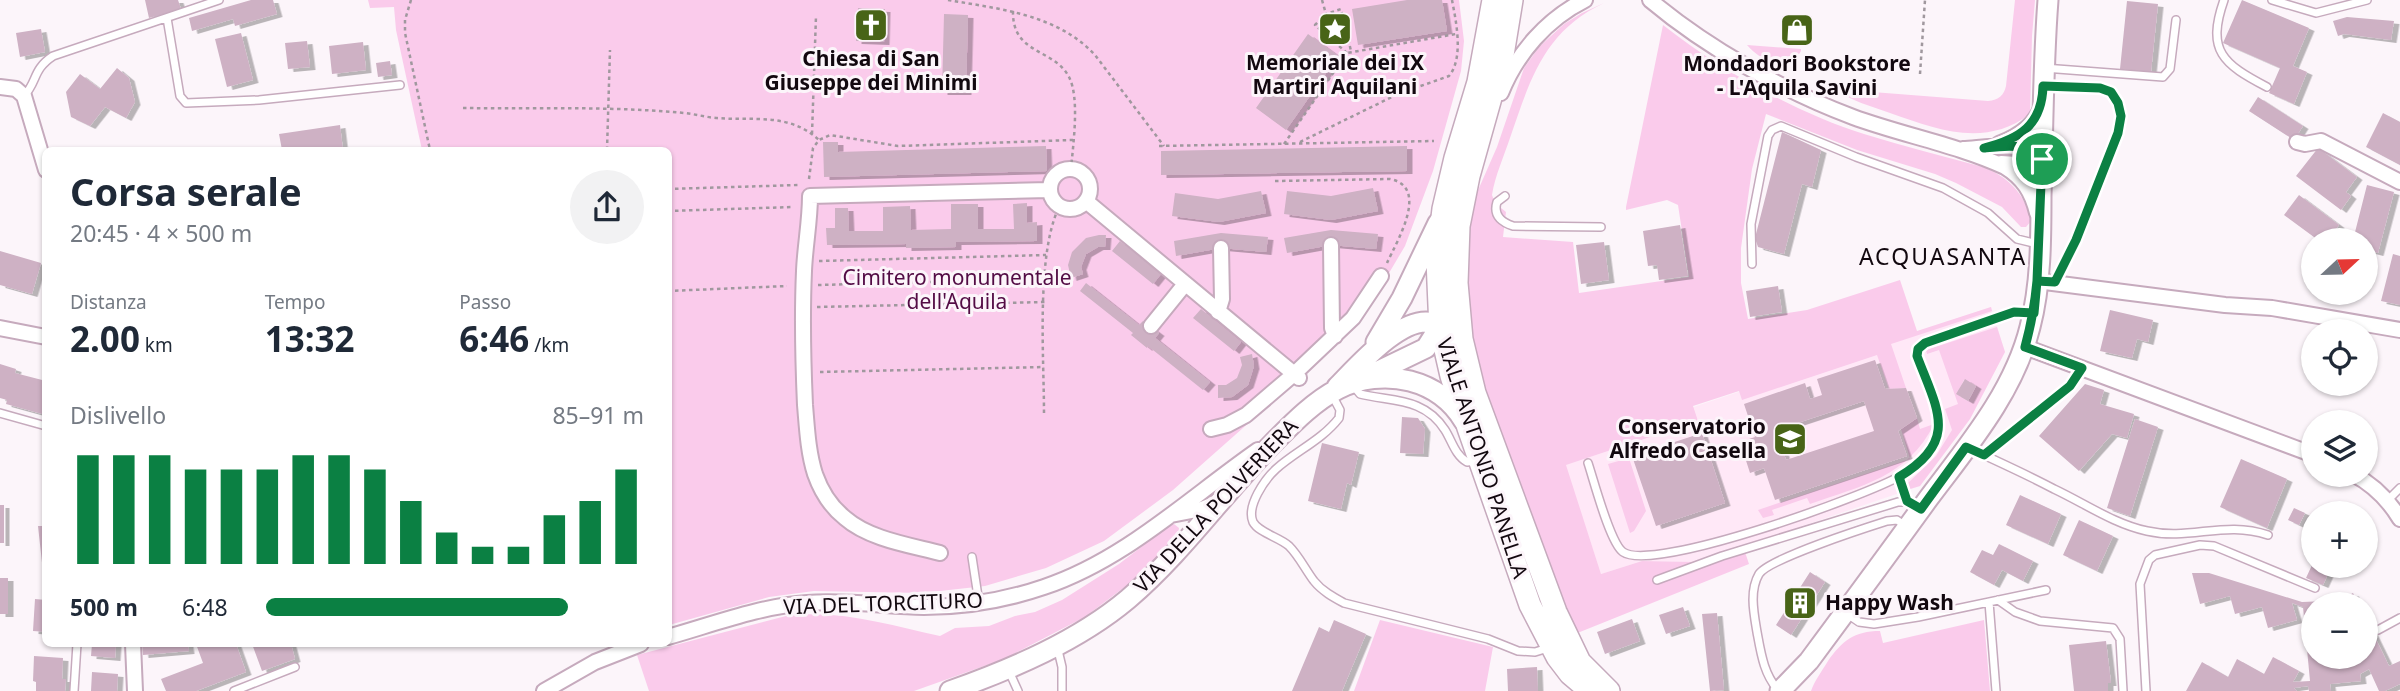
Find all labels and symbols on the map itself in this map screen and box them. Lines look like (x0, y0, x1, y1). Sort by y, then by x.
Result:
church icon: Chiesa di San Giuseppe dei Minimi (852, 6, 890, 44)
place icon: Memoriale dei IX Martiri Aquilani (1316, 10, 1354, 48)
shop icon: Mondadori Bookstore - L'Aquila Savini (1778, 11, 1816, 49)
place label: Chiesa di San Giuseppe dei Minimi (764, 44, 978, 96)
place label: Memoriale dei IX Martiri Aquilani (1246, 48, 1424, 100)
place label: Mondadori Bookstore - L'Aquila Savini (1683, 49, 1911, 101)
pin (2012, 129, 2072, 189)
north arrow (2301, 228, 2378, 304)
district label: ACQUASANTA (1859, 240, 2027, 272)
park label: Cimitero monumentale dell'Aquila (843, 263, 1071, 315)
street label: VIALE ANTONIO PANELLA (1431, 334, 1535, 582)
street label: VIA DELLA POLVERIERA (1127, 412, 1304, 599)
place label: Conservatorio Alfredo Casella (1609, 412, 1766, 464)
school or university icon: Conservatorio Alfredo Casella (1771, 420, 1809, 458)
building icon: Happy Wash (1781, 584, 1819, 622)
street label: VIA DEL TORCITURO (783, 586, 983, 620)
place label: Happy Wash (1825, 588, 1954, 616)

